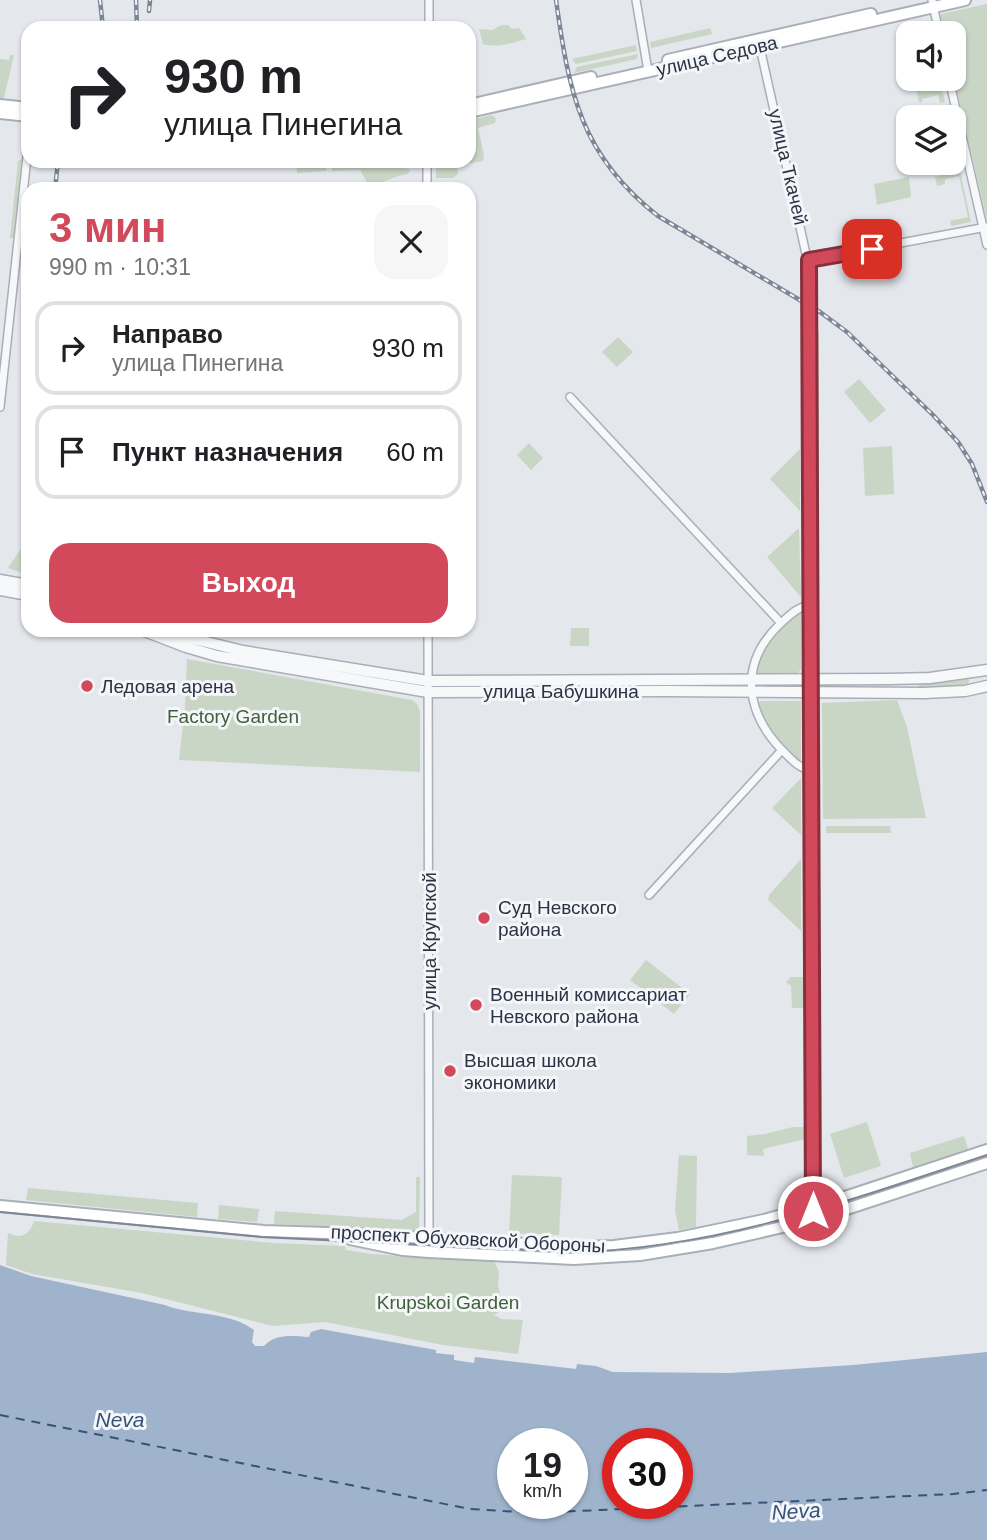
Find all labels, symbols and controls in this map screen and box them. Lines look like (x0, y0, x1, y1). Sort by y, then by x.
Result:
map controls (896, 21, 966, 175)
button: sound (896, 21, 966, 91)
street label: улица Седова (654, 32, 780, 80)
icon: right (49, 49, 140, 140)
text: 930 m (164, 49, 303, 103)
button: layers (896, 105, 966, 175)
text: улица Пинегина (164, 106, 402, 142)
street label: улица Ткачей (764, 107, 812, 227)
text: 3 мин (49, 204, 166, 251)
button: close (374, 205, 448, 279)
pin (842, 219, 902, 279)
icon: arrive (853, 230, 891, 268)
text: 990 m · 10:31 (49, 254, 191, 280)
text: Направо (112, 319, 223, 349)
icon: right (53, 329, 91, 367)
text: 930 m (372, 333, 444, 363)
text: улица Пинегина (112, 350, 283, 376)
icon: arrive (53, 433, 91, 471)
text: Пункт назначения (112, 437, 343, 467)
text: 60 m (386, 437, 444, 467)
button: Выход (49, 543, 448, 623)
place label: Ледовая арена (101, 676, 234, 697)
marker: Ледовая арена (79, 678, 95, 694)
street label: улица Бабушкина (483, 681, 639, 702)
park label: Factory Garden (167, 706, 299, 727)
street label: улица Крупской (419, 872, 440, 1010)
place label: Суд Невского района (498, 897, 617, 940)
marker: Суд Невского района (476, 910, 492, 926)
place label: Военный комиссариат Невского района (490, 984, 687, 1027)
marker: Военный комиссариат Невского района (468, 997, 484, 1013)
place label: Высшая школа экономики (464, 1050, 597, 1093)
marker: Высшая школа экономики (442, 1063, 458, 1079)
position arrow (776, 1174, 850, 1248)
street label: проспект Обуховской Обороны (330, 1221, 606, 1257)
park label: Krupskoi Garden (377, 1292, 519, 1313)
water label: Neva (95, 1408, 145, 1431)
speed limit sign: 30 (602, 1428, 693, 1519)
text: 19 (523, 1445, 562, 1484)
text: km/h (523, 1481, 562, 1501)
water label: Neva (771, 1498, 821, 1524)

